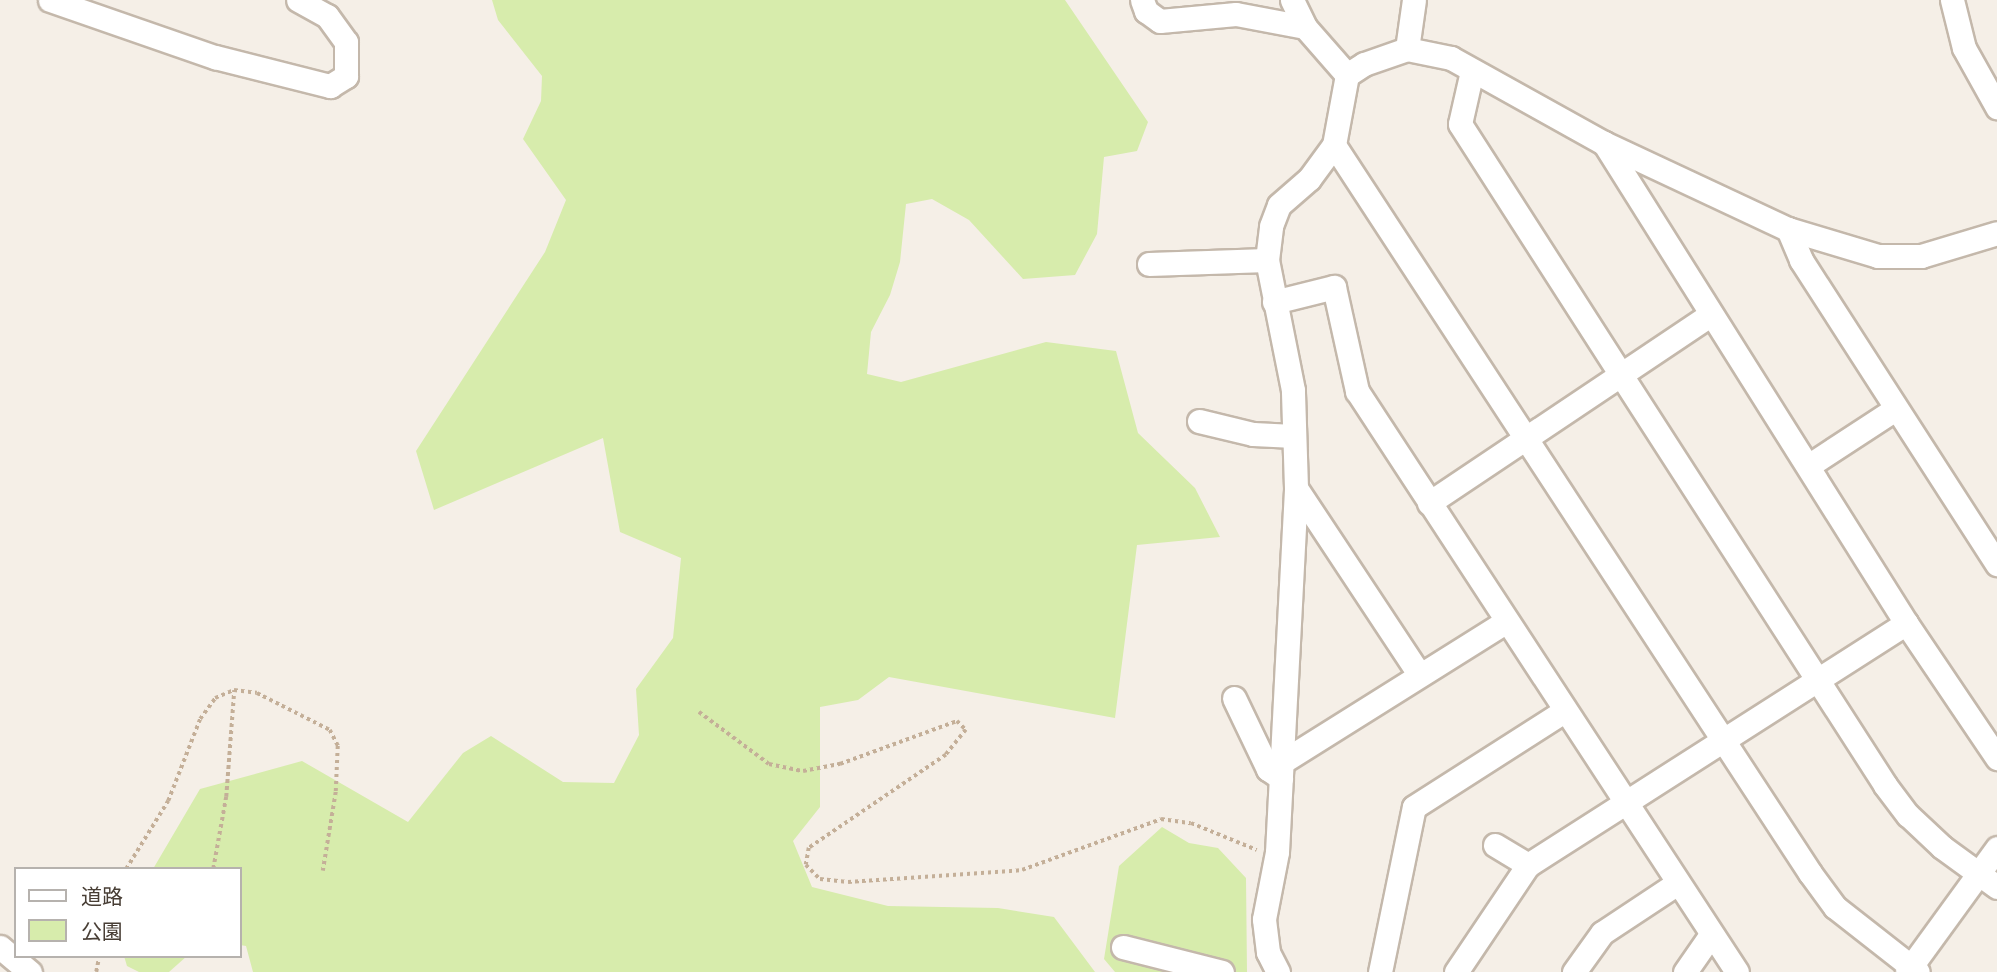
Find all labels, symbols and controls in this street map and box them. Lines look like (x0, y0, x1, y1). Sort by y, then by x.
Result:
legend (14, 867, 242, 958)
text: 道路 (81, 882, 123, 912)
text: 公園 (81, 917, 123, 947)

